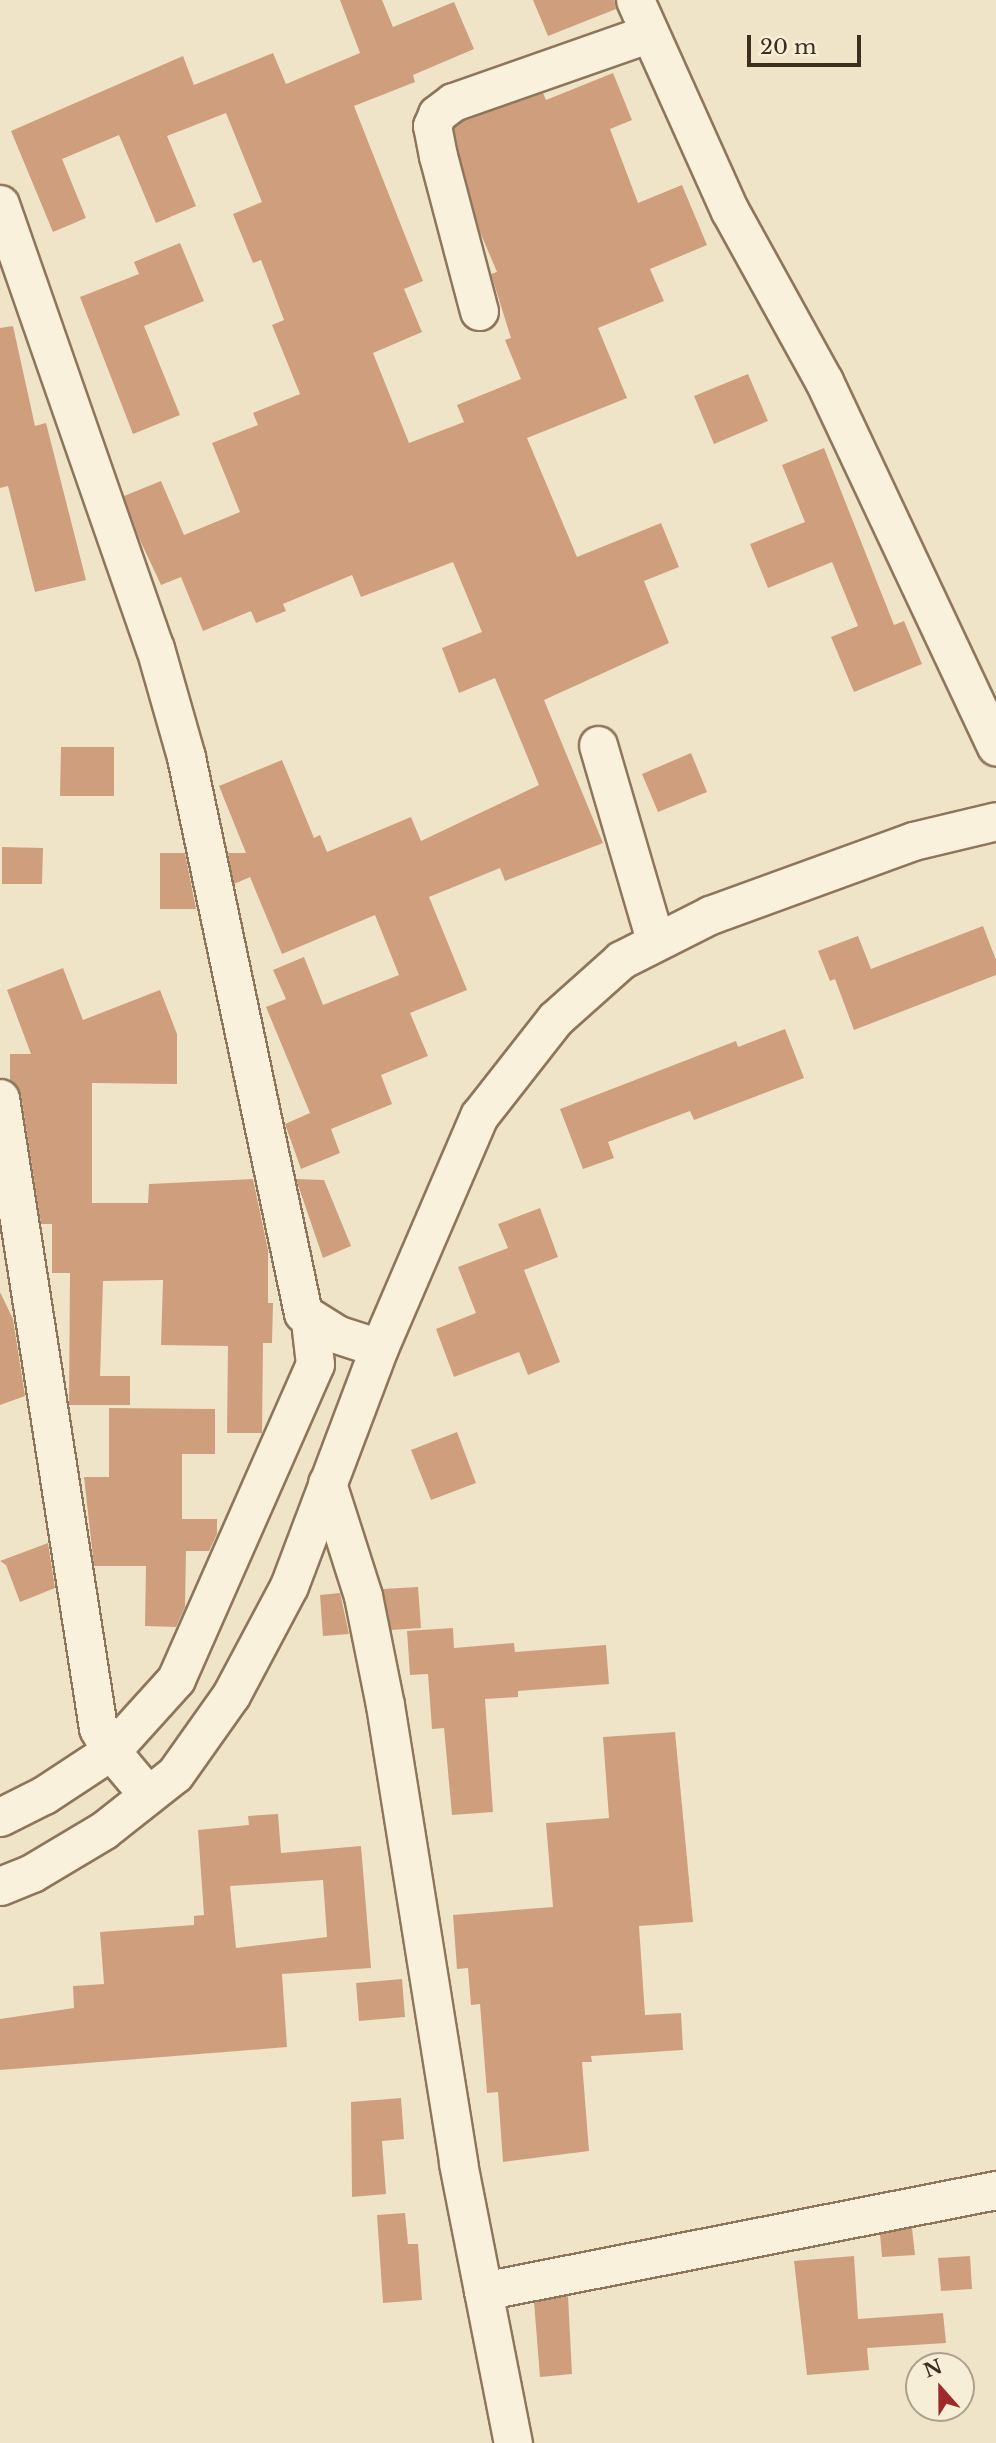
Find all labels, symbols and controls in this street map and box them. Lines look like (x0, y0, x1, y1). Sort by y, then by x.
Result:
scale bar (751, 21, 865, 65)
text: 20 m (760, 34, 817, 60)
north arrow (905, 2352, 975, 2422)
text: N (921, 2355, 945, 2383)

